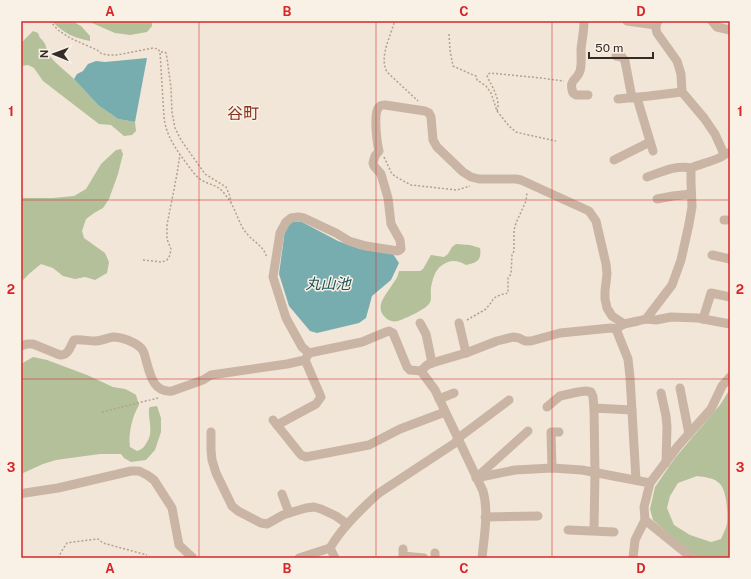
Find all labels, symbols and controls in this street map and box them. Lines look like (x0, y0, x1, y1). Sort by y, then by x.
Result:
text: A (105, 4, 115, 19)
text: B (283, 4, 292, 19)
text: C (459, 4, 469, 19)
text: D (636, 4, 646, 19)
north arrow (34, 34, 74, 74)
scale bar (589, 34, 653, 60)
text: 50 m (595, 41, 623, 55)
text: N (38, 49, 50, 58)
text: 1 (8, 104, 14, 119)
district label: 谷町 (227, 104, 259, 123)
text: 1 (737, 104, 743, 119)
water label: 丸山池 (305, 275, 352, 292)
text: 2 (7, 282, 15, 297)
text: 2 (736, 282, 744, 297)
text: 3 (7, 460, 16, 475)
text: 3 (736, 460, 745, 475)
text: A (105, 561, 115, 576)
text: B (283, 561, 292, 576)
text: C (459, 561, 469, 576)
text: D (636, 561, 646, 576)

